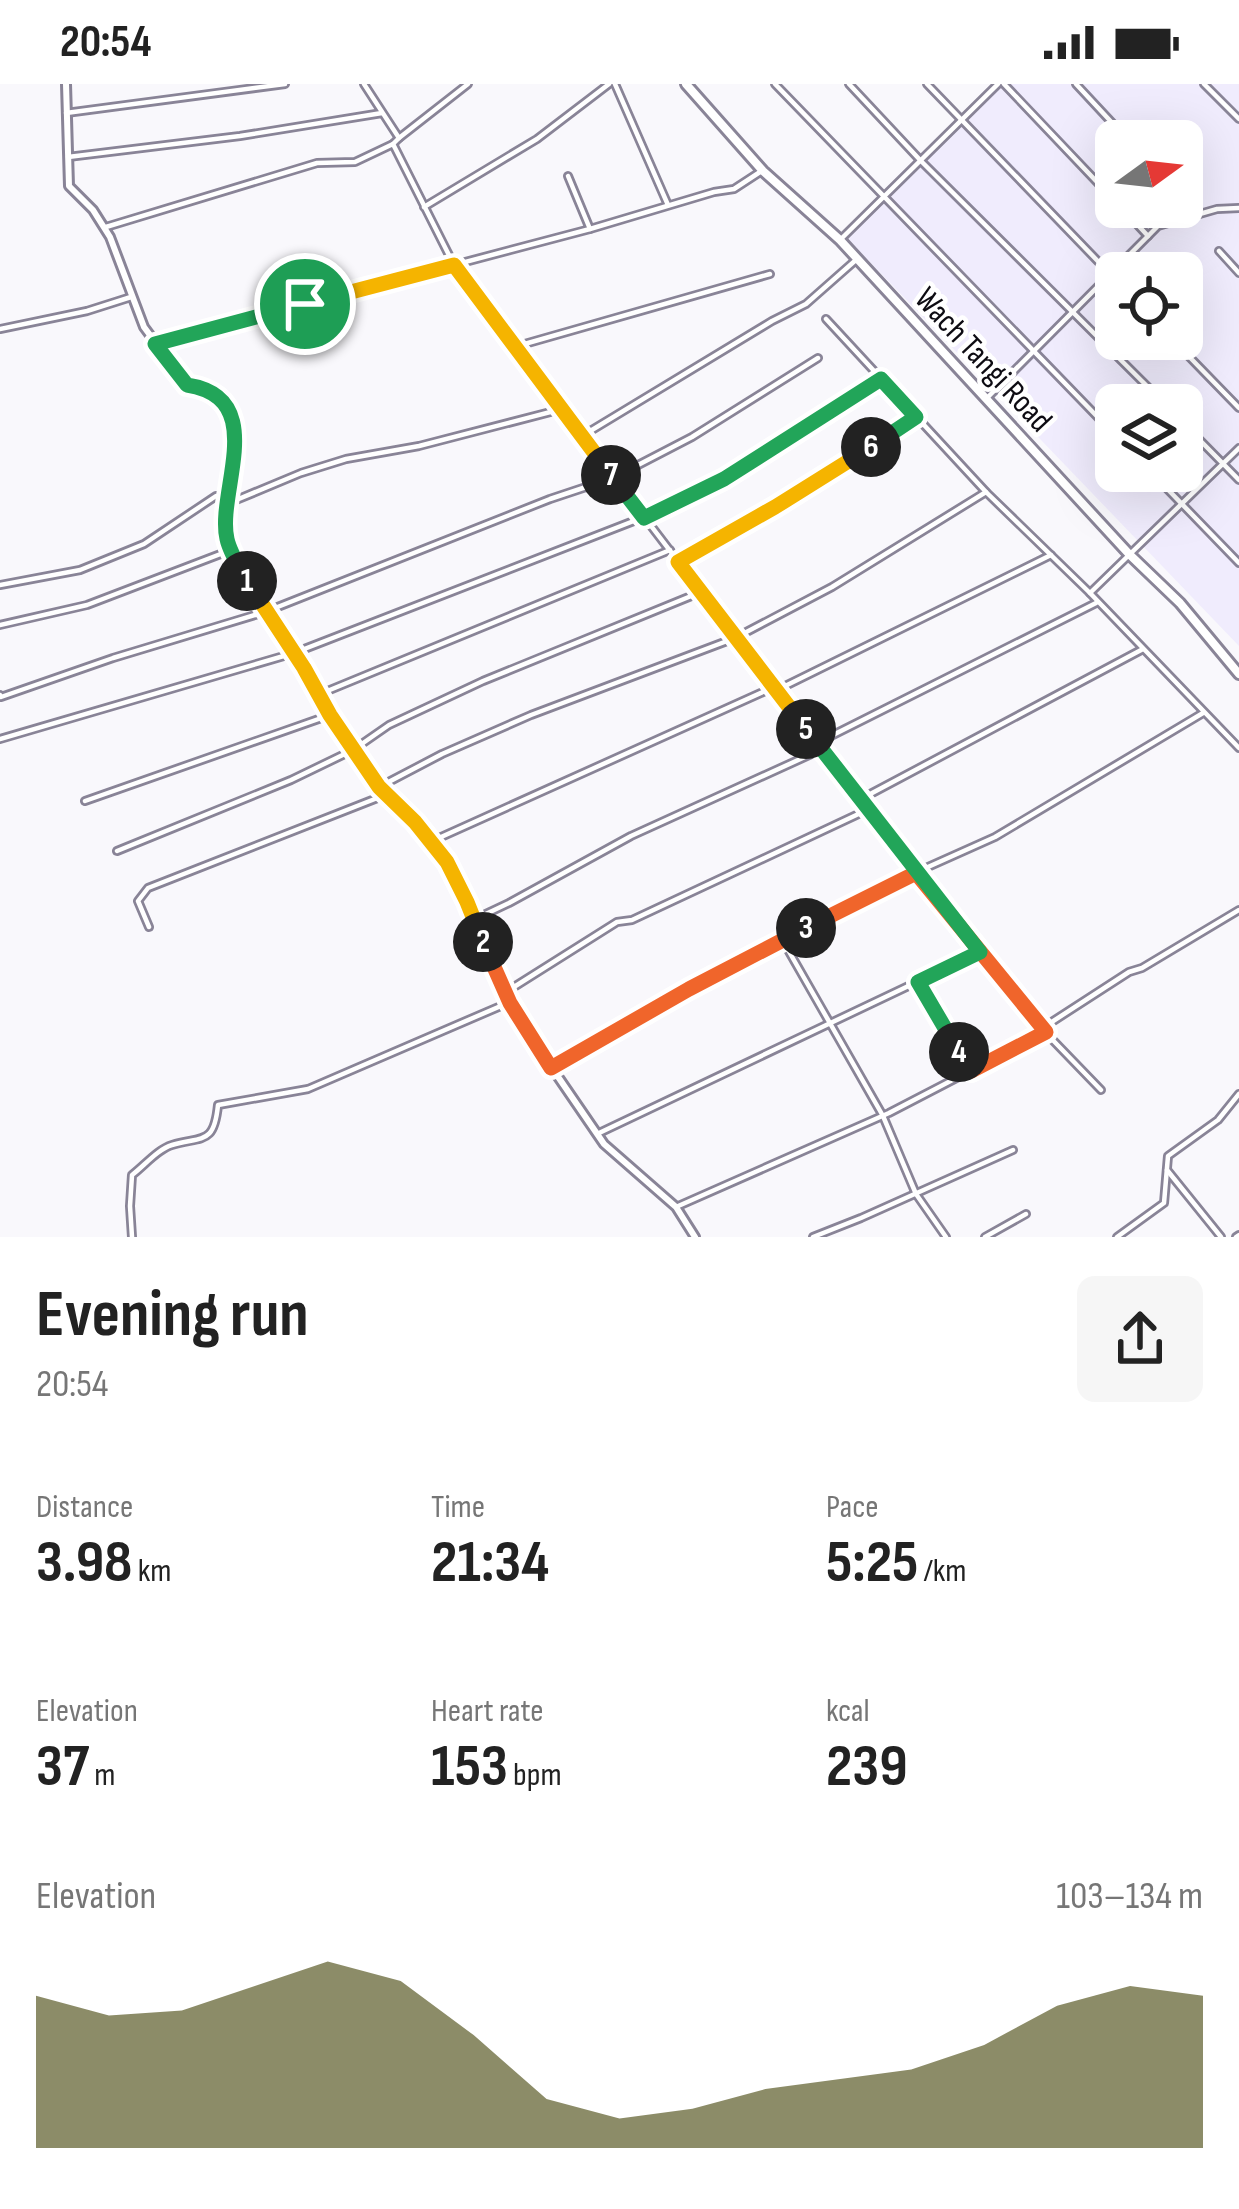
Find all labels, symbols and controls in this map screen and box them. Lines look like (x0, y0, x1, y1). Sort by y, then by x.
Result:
text: 20:54 (60, 15, 151, 70)
north arrow (1095, 120, 1203, 228)
map controls (1095, 120, 1203, 492)
button: locate (1095, 252, 1203, 360)
pin (254, 253, 356, 355)
icon: arrive (272, 271, 338, 337)
street label: Wach Tangi Road (906, 279, 1060, 441)
button: layers (1095, 384, 1203, 492)
pin: 6 (841, 417, 901, 477)
text: 6 (863, 427, 879, 467)
pin: 7 (581, 445, 641, 505)
text: 7 (604, 455, 618, 495)
pin: 1 (217, 551, 277, 611)
text: 1 (241, 561, 253, 601)
pin: 5 (776, 699, 836, 759)
text: 5 (799, 709, 813, 749)
pin: 3 (776, 898, 836, 958)
text: 3 (799, 908, 813, 948)
pin: 2 (453, 912, 513, 972)
text: 2 (476, 922, 490, 962)
pin: 4 (929, 1022, 989, 1082)
text: 4 (951, 1032, 967, 1072)
text: Evening run (36, 1276, 309, 1355)
button: share (1077, 1276, 1203, 1402)
text: 20:54 (36, 1361, 108, 1408)
text: Distance (36, 1487, 133, 1527)
text: Time (431, 1487, 485, 1527)
text: Pace (826, 1487, 879, 1527)
text: 3.98 (36, 1527, 132, 1599)
text: 21:34 (431, 1527, 549, 1599)
text: 5:25 (826, 1527, 918, 1599)
text: km (132, 1551, 171, 1591)
text: /km (918, 1551, 967, 1591)
text: Elevation (36, 1691, 138, 1731)
text: Heart rate (431, 1691, 544, 1731)
text: kcal (826, 1691, 870, 1731)
text: 37 (36, 1731, 89, 1803)
text: 153 (431, 1731, 508, 1803)
text: 239 (826, 1731, 908, 1803)
text: m (89, 1755, 115, 1795)
text: bpm (508, 1755, 562, 1795)
text: Elevation (36, 1873, 156, 1920)
text: 103–134 m (1056, 1873, 1203, 1920)

